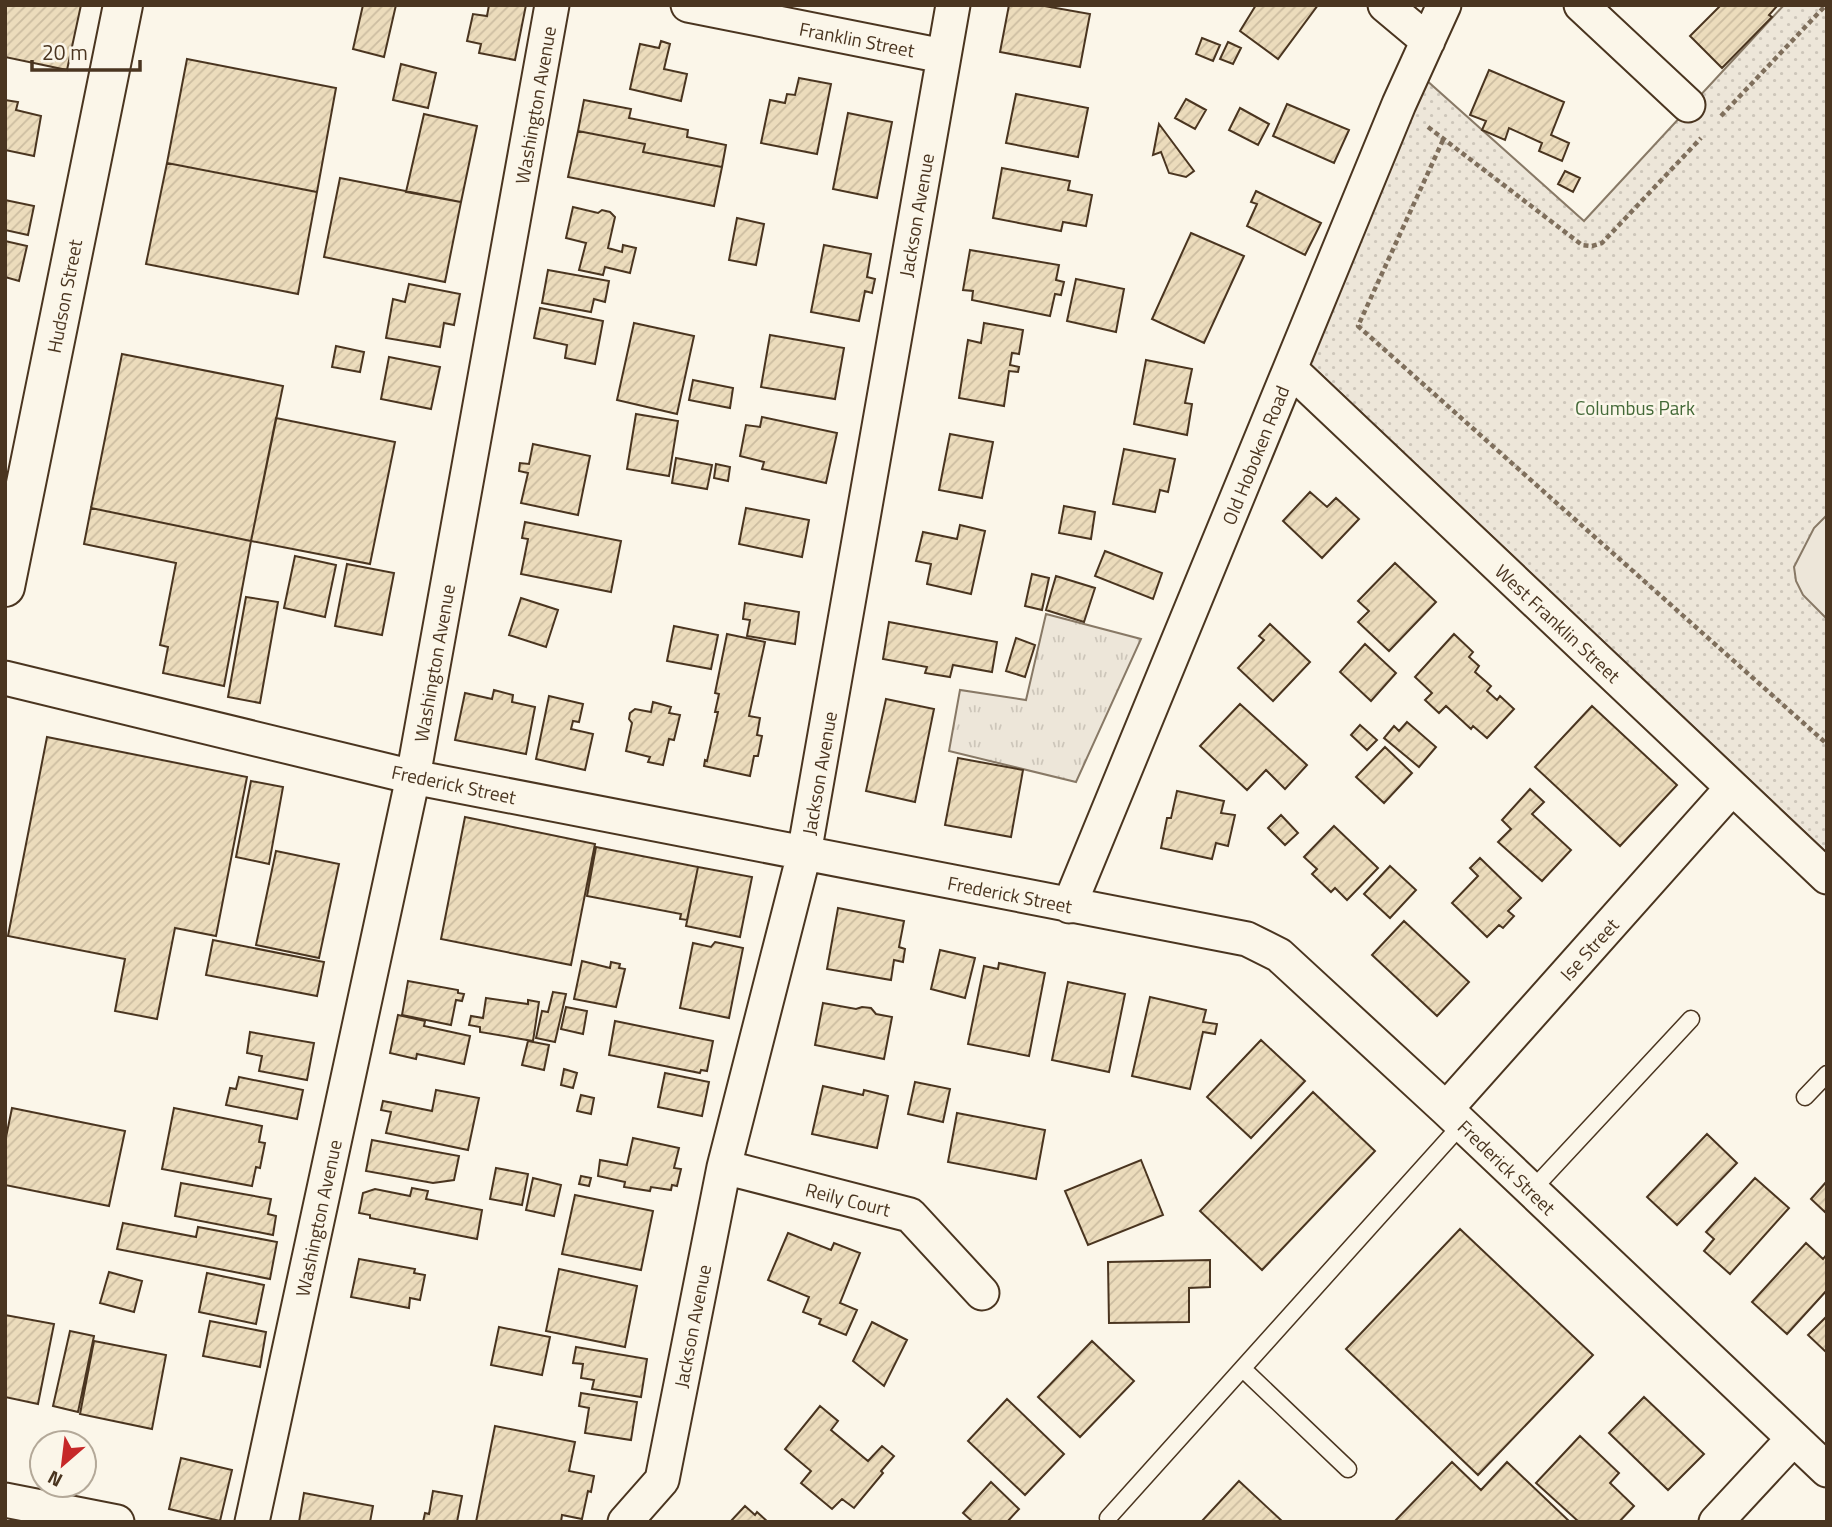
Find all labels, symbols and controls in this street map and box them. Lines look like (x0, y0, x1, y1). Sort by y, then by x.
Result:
street label: Franklin Street (797, 14, 917, 64)
street label: Washington Avenue (507, 24, 563, 186)
scale bar (32, 28, 140, 72)
text: 20 m (42, 36, 88, 68)
street label: Jackson Avenue (891, 151, 941, 279)
street label: Hudson Street (39, 236, 89, 355)
street label: Old Hoboken Road (1214, 381, 1296, 529)
park label: Columbus Park (1575, 393, 1695, 422)
street label: West Franklin Street (1489, 557, 1628, 689)
street label: Washington Avenue (406, 582, 462, 744)
street label: Jackson Avenue (794, 709, 844, 837)
street label: Frederick Street (389, 757, 519, 811)
street label: Frederick Street (945, 868, 1075, 920)
street label: Ise Street (1553, 911, 1626, 987)
street label: Frederick Street (1451, 1113, 1563, 1222)
street label: Washington Avenue (287, 1137, 349, 1299)
street label: Reily Court (803, 1174, 894, 1224)
street label: Jackson Avenue (666, 1262, 718, 1390)
north arrow (28, 1429, 98, 1499)
text: N (42, 1464, 67, 1495)

